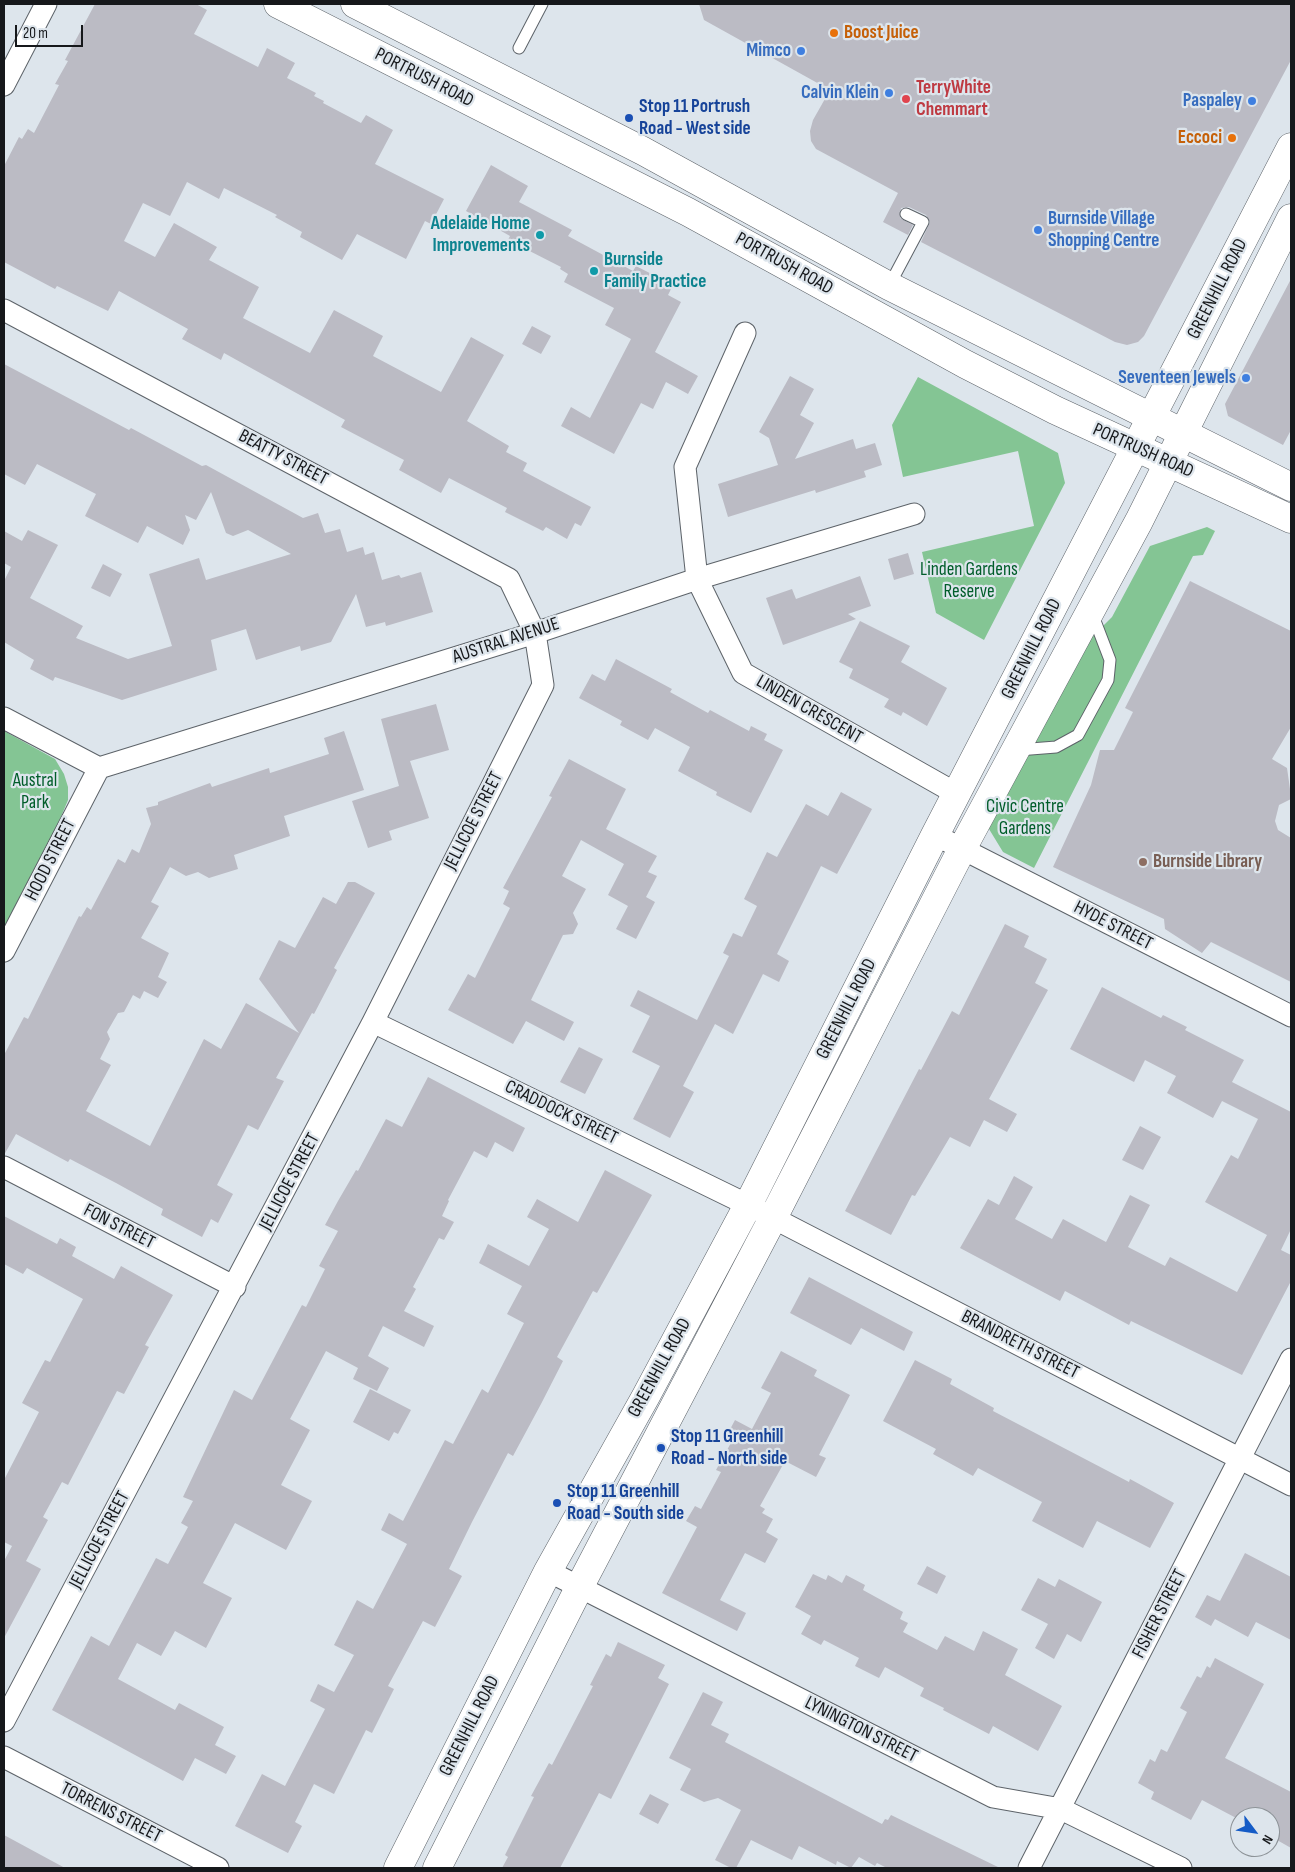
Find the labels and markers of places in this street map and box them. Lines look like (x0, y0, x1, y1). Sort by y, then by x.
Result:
place label: Boost Juice (844, 22, 919, 44)
marker: Boost Juice (828, 27, 840, 39)
place label: Mimco (746, 40, 791, 62)
marker: Mimco (795, 45, 807, 57)
place label: TerryWhite Chemmart (916, 77, 991, 121)
place label: Calvin Klein (801, 82, 879, 104)
marker: Calvin Klein (883, 87, 895, 99)
place label: Paspaley (1183, 90, 1242, 112)
marker: TerryWhite Chemmart (900, 93, 912, 105)
marker: Paspaley (1246, 95, 1258, 107)
place label: Stop 11 Portrush Road - West side (639, 96, 751, 140)
marker: Stop 11 Portrush Road - West side (623, 112, 635, 124)
place label: Eccoci (1178, 127, 1222, 149)
marker: Eccoci (1226, 132, 1238, 144)
place label: Burnside Village Shopping Centre (1048, 208, 1159, 252)
place label: Adelaide Home Improvements (431, 213, 530, 257)
marker: Burnside Village Shopping Centre (1032, 224, 1044, 236)
marker: Adelaide Home Improvements (534, 229, 546, 241)
place label: Burnside Family Practice (604, 249, 706, 293)
marker: Burnside Family Practice (588, 265, 600, 277)
place label: Seventeen Jewels (1118, 367, 1236, 389)
marker: Seventeen Jewels (1240, 372, 1252, 384)
place label: Burnside Library (1153, 851, 1262, 873)
marker: Burnside Library (1137, 856, 1149, 868)
place label: Stop 11 Greenhill Road - North side (671, 1426, 787, 1470)
marker: Stop 11 Greenhill Road - North side (655, 1442, 667, 1454)
place label: Stop 11 Greenhill Road - South side (567, 1481, 684, 1525)
marker: Stop 11 Greenhill Road - South side (551, 1497, 563, 1509)

